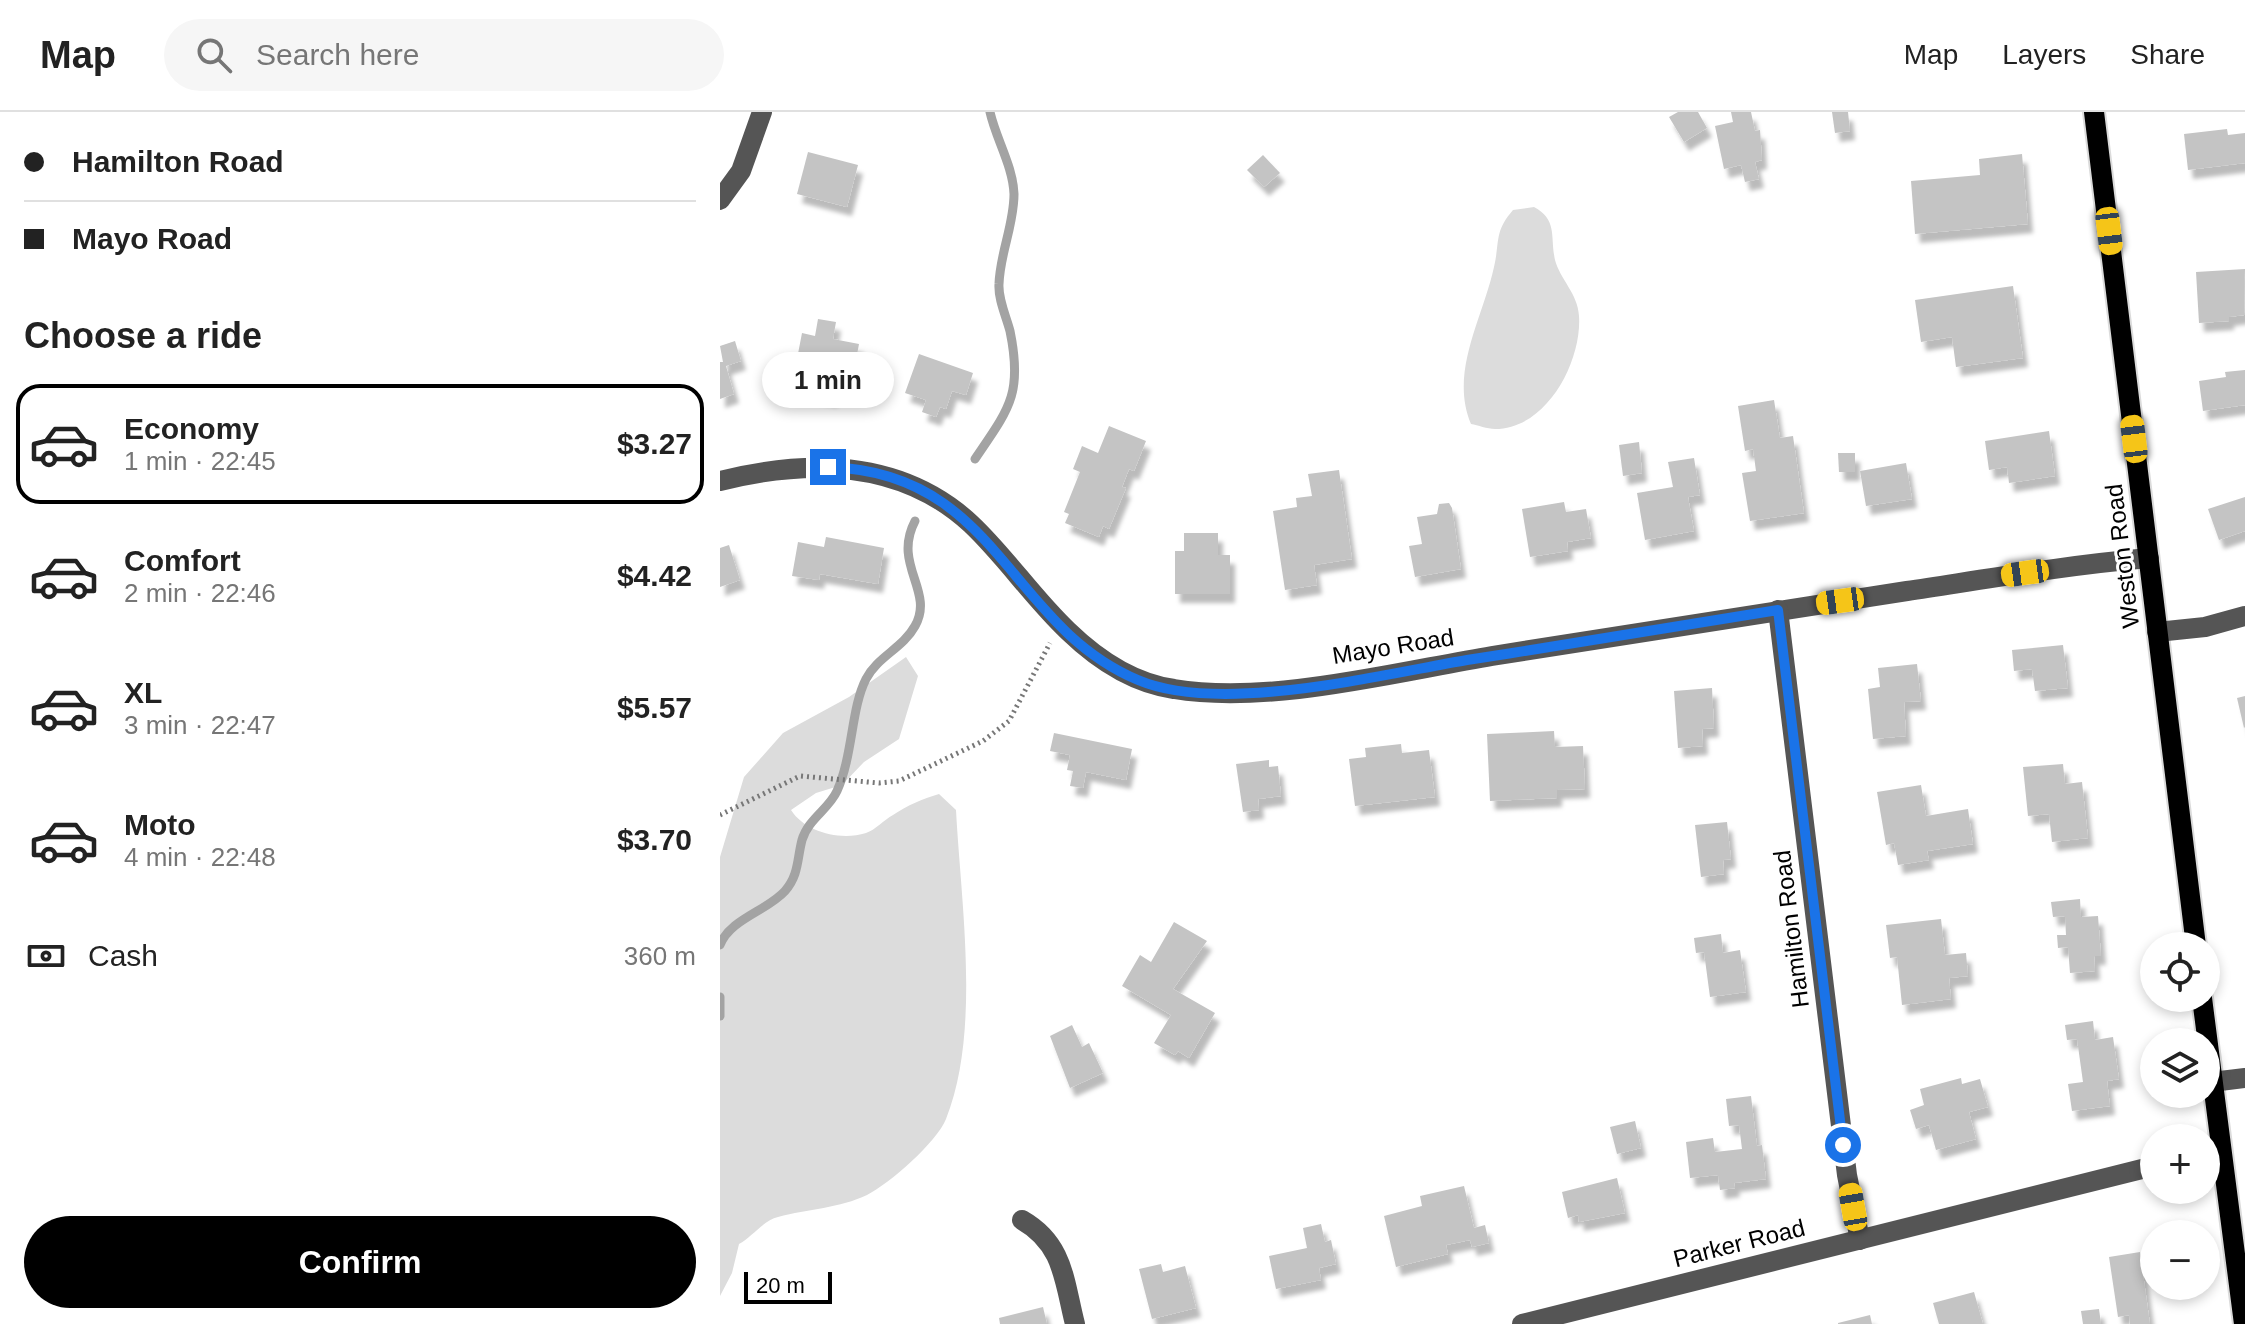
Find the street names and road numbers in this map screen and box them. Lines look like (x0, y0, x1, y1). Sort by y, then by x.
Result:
street label: Weston Road (2100, 482, 2144, 630)
street label: Mayo Road (1330, 623, 1456, 669)
street label: Hamilton Road (1768, 849, 1814, 1009)
street label: Parker Road (1670, 1214, 1808, 1272)

